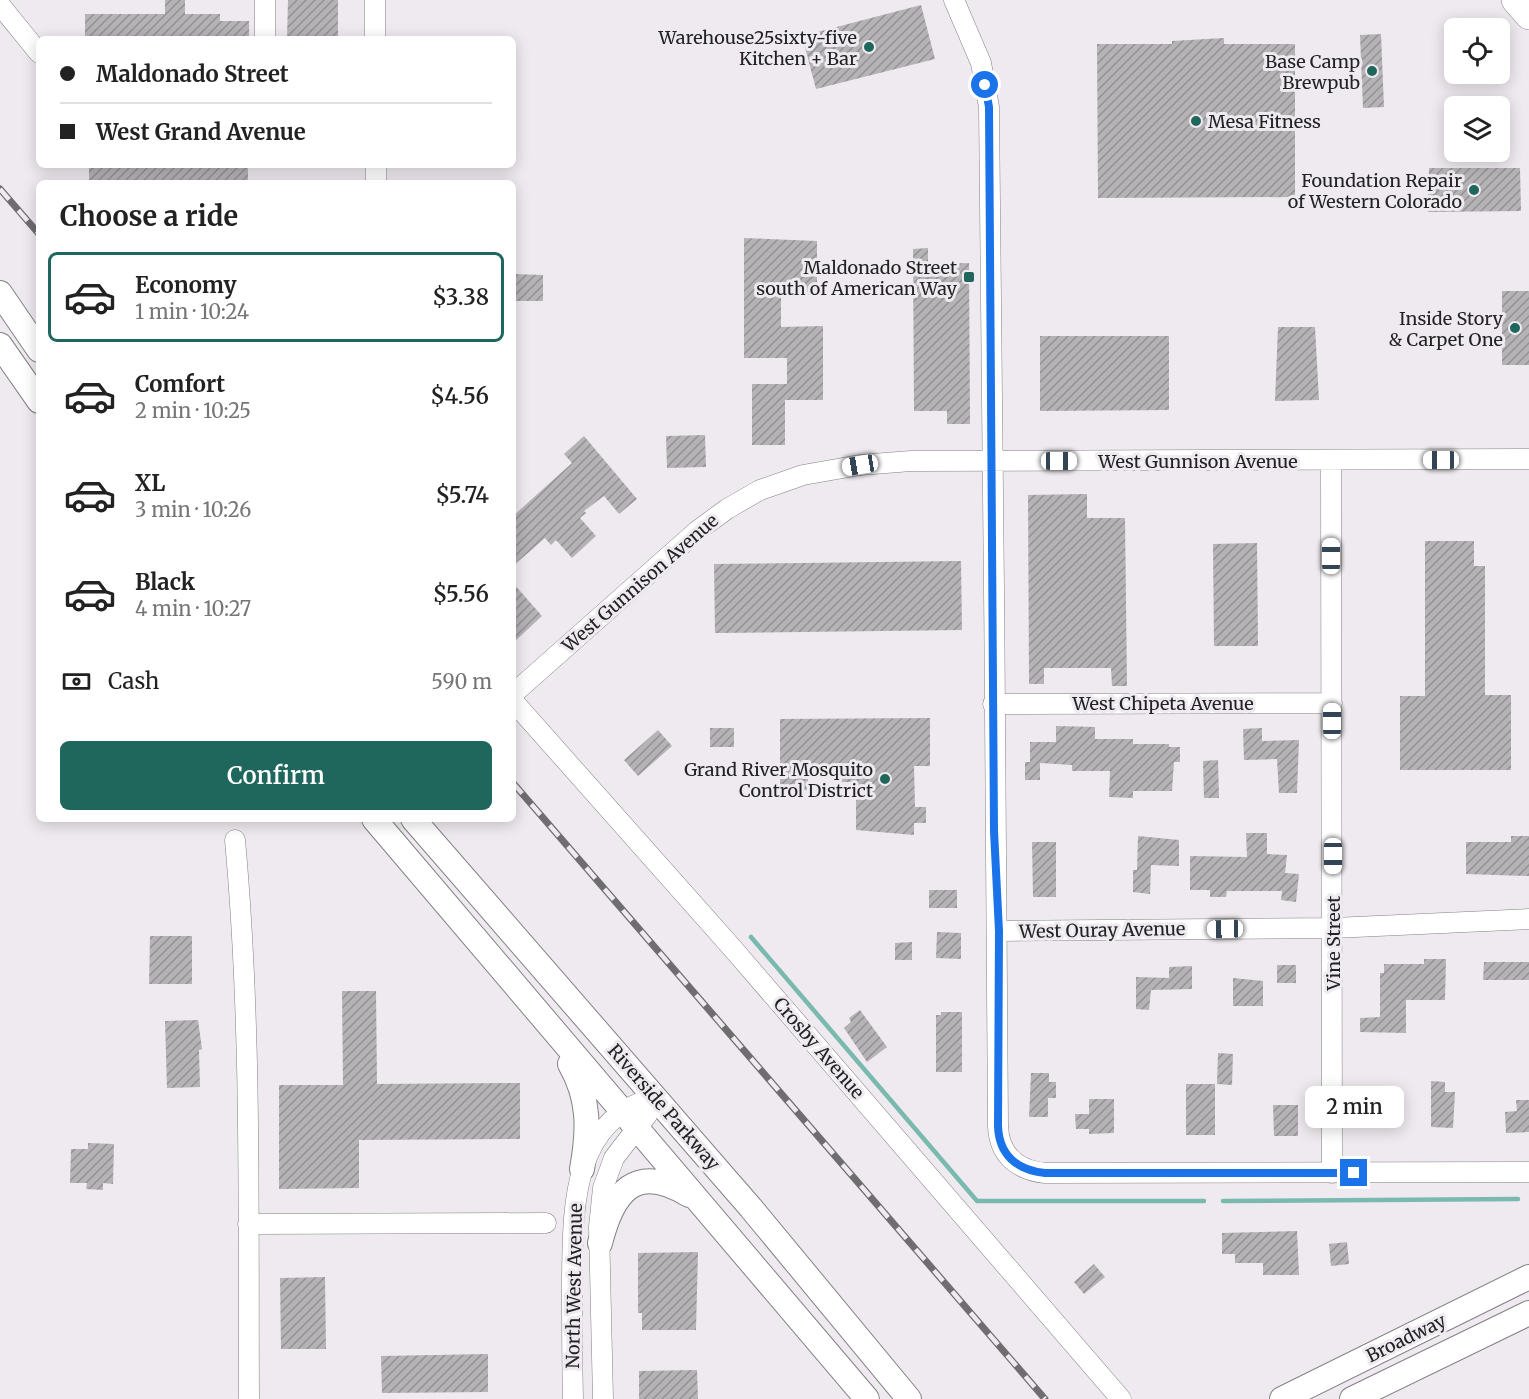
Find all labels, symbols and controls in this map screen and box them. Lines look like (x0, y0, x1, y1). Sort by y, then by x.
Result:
map controls (1444, 18, 1510, 162)
button: locate (1444, 18, 1510, 84)
place label: Warehouse25sixty-five Kitchen + Bar (658, 26, 857, 70)
marker: Warehouse25sixty-five Kitchen + Bar (862, 40, 876, 54)
place label: Base Camp Brewpub (1265, 50, 1360, 94)
text: Maldonado Street (96, 60, 289, 88)
marker: Base Camp Brewpub (1365, 64, 1379, 78)
route start (971, 71, 998, 98)
button: layers (1444, 96, 1510, 162)
place label: Mesa Fitness (1208, 110, 1321, 133)
marker: Mesa Fitness (1189, 114, 1203, 128)
text: West Grand Avenue (96, 118, 306, 146)
place label: Foundation Repair of Western Colorado (1288, 169, 1462, 213)
marker: Foundation Repair of Western Colorado (1467, 183, 1481, 197)
text: Choose a ride (60, 199, 238, 233)
place label: Maldonado Street south of American Way (756, 256, 958, 300)
icon: car (63, 270, 117, 324)
marker: Maldonado Street south of American Way (962, 270, 976, 284)
text: Economy (135, 271, 236, 299)
text: $3.38 (432, 283, 489, 311)
text: 1 min · 10:24 (135, 299, 249, 324)
place label: Inside Story & Carpet One (1389, 307, 1504, 351)
marker: Inside Story & Carpet One (1508, 321, 1522, 335)
icon: car (63, 369, 117, 423)
text: Comfort (135, 370, 225, 398)
text: $4.56 (430, 382, 489, 410)
text: 2 min · 10:25 (135, 398, 251, 423)
street label: West Gunnison Avenue (1097, 450, 1298, 473)
car (1423, 451, 1459, 469)
car (1041, 452, 1077, 470)
car (841, 453, 879, 477)
icon: car (63, 468, 117, 522)
text: XL (135, 469, 165, 497)
text: $5.74 (436, 481, 489, 509)
text: 3 min · 10:26 (135, 497, 251, 522)
street label: West Gunnison Avenue (556, 509, 723, 658)
car (1322, 538, 1340, 574)
icon: car (63, 567, 117, 621)
text: Black (135, 568, 195, 596)
text: $5.56 (433, 580, 489, 608)
text: 4 min · 10:27 (135, 596, 251, 621)
icon: cash (60, 665, 93, 698)
text: Cash (108, 667, 159, 695)
text: 590 m (431, 669, 492, 694)
street label: West Chipeta Avenue (1071, 692, 1254, 715)
car (1323, 703, 1341, 739)
button: Confirm (60, 741, 492, 810)
place label: Grand River Mosquito Control District (684, 758, 873, 802)
marker: Grand River Mosquito Control District (878, 772, 892, 786)
car (1324, 838, 1342, 874)
street label: Vine Street (1322, 896, 1345, 991)
street label: West Ouray Avenue (1018, 917, 1185, 943)
car (1207, 920, 1243, 938)
street label: Crosby Avenue (769, 993, 869, 1103)
street label: Riverside Parkway (603, 1039, 725, 1175)
callout: 2 min (1304, 1086, 1404, 1128)
text: 2 min (1326, 1094, 1383, 1119)
route end (1340, 1159, 1367, 1186)
street label: North West Avenue (561, 1203, 587, 1369)
street label: Broadway (1362, 1309, 1450, 1367)

